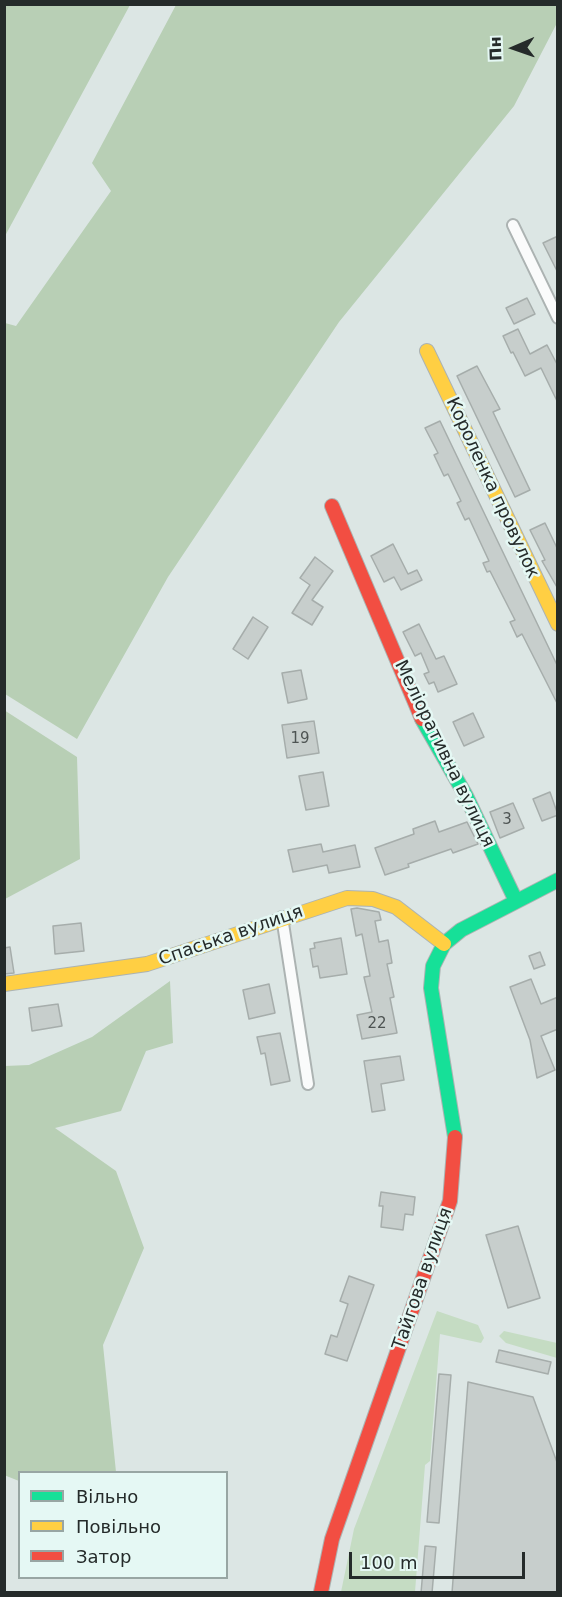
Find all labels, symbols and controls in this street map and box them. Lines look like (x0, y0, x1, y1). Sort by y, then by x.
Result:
north arrow (484, 18, 544, 78)
text: Пн (486, 36, 505, 61)
street label: Короленка провулок (441, 394, 543, 582)
street label: Меліоративна вулиця (389, 657, 499, 851)
house number: 19 (290, 730, 310, 748)
house number: 3 (502, 811, 512, 829)
street label: Спаська вулиця (156, 901, 306, 971)
house number: 22 (367, 1015, 387, 1033)
street label: Тайгова вулиця (389, 1205, 457, 1353)
legend (18, 1471, 228, 1579)
text: Вільно (76, 1486, 138, 1507)
text: Повільно (76, 1516, 161, 1537)
scale bar (352, 1540, 528, 1578)
text: Затор (76, 1546, 132, 1567)
text: 100 m (360, 1552, 418, 1573)

